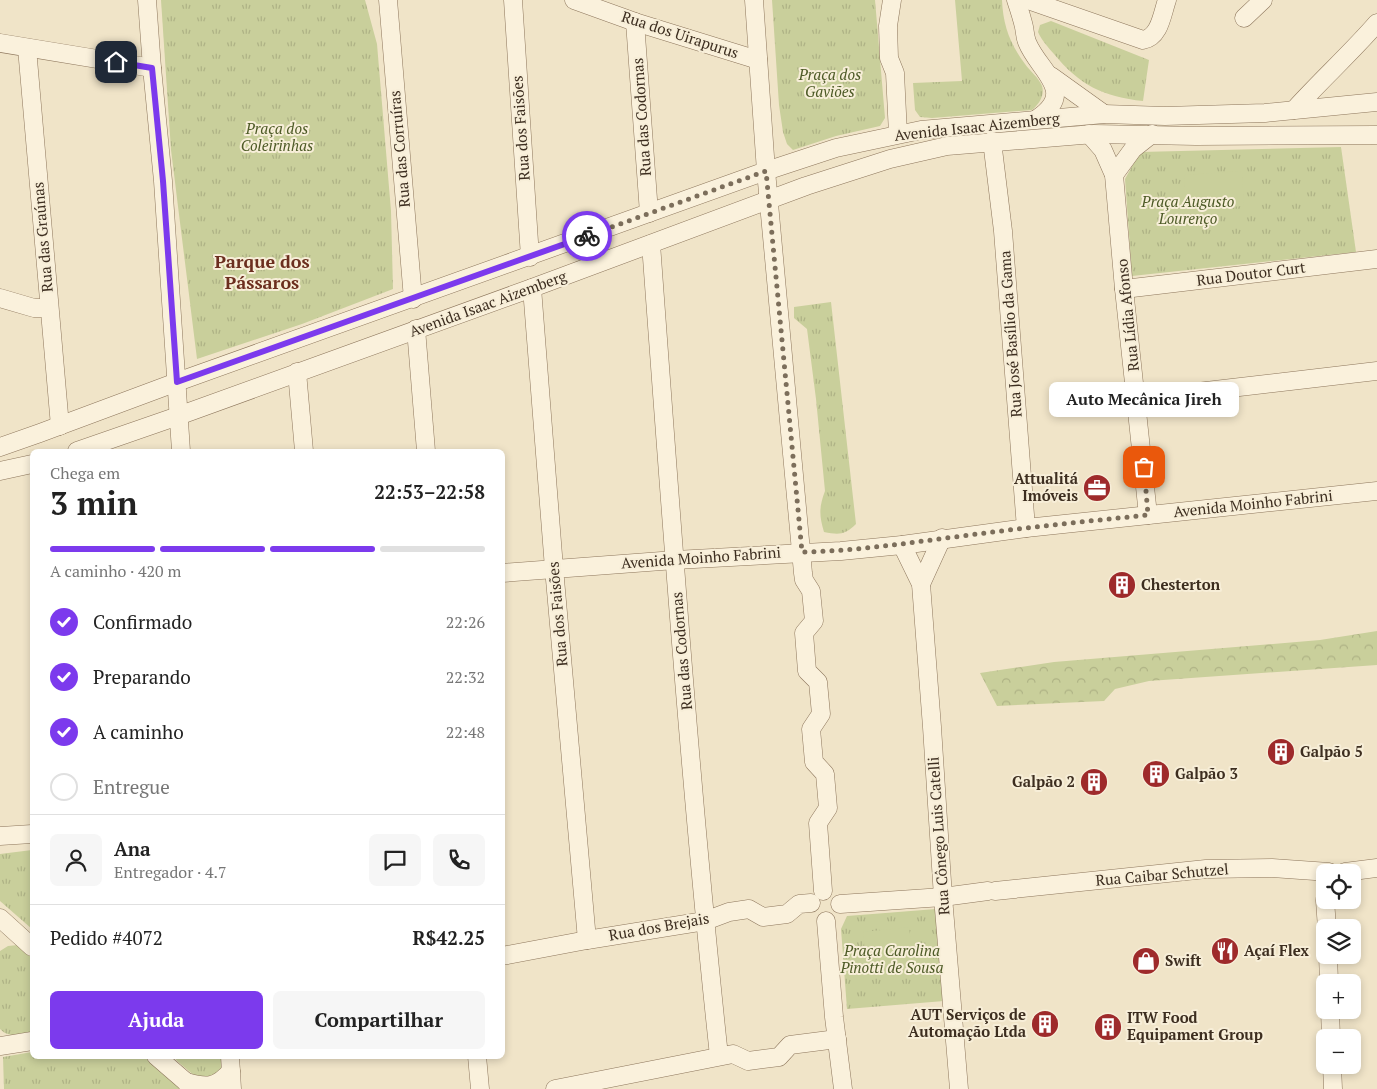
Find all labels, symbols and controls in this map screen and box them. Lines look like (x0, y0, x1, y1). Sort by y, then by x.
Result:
street label: Rua dos Uirapurus (619, 6, 741, 62)
pin (95, 41, 137, 83)
icon: home (102, 48, 130, 76)
street label: Rua das Codornas (627, 57, 655, 177)
park label: Praça dos Gaviões (798, 64, 861, 101)
street label: Rua dos Faisões (506, 75, 534, 181)
street label: Rua das Corruíras (384, 90, 414, 208)
street label: Avenida Isaac Aizemberg (893, 107, 1062, 145)
park label: Praça dos Coleirinhas (241, 118, 313, 155)
street label: Rua das Graúnas (27, 181, 57, 293)
park label: Praça Augusto Lourenço (1141, 191, 1235, 228)
courier (562, 211, 612, 261)
icon: bike (573, 222, 601, 250)
district label: Parque dos Pássaros (214, 249, 310, 294)
street label: Rua José Basílio da Gama (994, 250, 1026, 418)
street label: Rua Doutor Curt (1195, 256, 1307, 290)
street label: Rua Lídia Afonso (1111, 258, 1143, 372)
street label: Avenida Isaac Aizemberg (406, 265, 570, 341)
callout: Auto Mecânica Jireh (1049, 382, 1239, 417)
text: Auto Mecânica Jireh (1066, 388, 1222, 410)
pin (1123, 446, 1165, 488)
icon: bag (1130, 453, 1158, 481)
text: Chega em (50, 462, 120, 484)
place label: Attualitá Imóveis (1014, 468, 1079, 505)
office icon: Attualitá Imóveis (1082, 473, 1112, 503)
text: 22:53–22:58 (374, 479, 485, 504)
text: 3 min (50, 482, 138, 524)
street label: Avenida Moinho Fabrini (1172, 485, 1334, 521)
street label: Avenida Moinho Fabrini (620, 541, 781, 573)
text: A caminho · 420 m (50, 560, 181, 582)
street label: Rua dos Faisões (542, 561, 572, 667)
building icon: Chesterton (1107, 570, 1137, 600)
place label: Chesterton (1141, 574, 1221, 594)
street label: Rua das Codornas (666, 591, 696, 711)
icon: check (50, 608, 78, 636)
text: Confirmado (93, 609, 192, 634)
text: 22:26 (446, 611, 485, 633)
icon: check (50, 663, 78, 691)
text: Preparando (93, 664, 191, 689)
text: 22:32 (446, 666, 485, 688)
icon: check (50, 718, 78, 746)
text: A caminho (93, 719, 184, 744)
text: 22:48 (446, 721, 485, 743)
building icon: Galpão 5 (1266, 737, 1296, 767)
place label: Galpão 5 (1300, 741, 1363, 761)
street label: Rua Cônego Luis Catelli (922, 756, 954, 916)
building icon: Galpão 3 (1141, 759, 1171, 789)
place label: Galpão 3 (1175, 763, 1238, 783)
building icon: Galpão 2 (1079, 767, 1109, 797)
place label: Galpão 2 (1012, 771, 1075, 791)
text: Entregue (93, 774, 170, 799)
button: person (50, 834, 102, 886)
button: chat (369, 834, 421, 886)
button: phone (433, 834, 485, 886)
text: Ana (114, 836, 151, 861)
street label: Rua Caibar Schutzel (1095, 858, 1229, 890)
text: Entregador · 4.7 (114, 861, 226, 883)
map controls (1316, 864, 1361, 1074)
button: locate (1316, 864, 1361, 909)
street label: Rua dos Brejais (607, 907, 711, 945)
button: layers (1316, 919, 1361, 964)
text: Pedido #4072 (50, 925, 163, 950)
text: R$42.25 (412, 925, 485, 950)
restaurant icon: Açaí Flex (1210, 936, 1240, 966)
park label: Praça Carolina Pinotti de Sousa (839, 940, 944, 977)
place label: Açaí Flex (1244, 940, 1309, 960)
shop icon: Swift (1131, 946, 1161, 976)
place label: Swift (1165, 950, 1202, 970)
button: + (1316, 974, 1361, 1019)
button: Ajuda (50, 991, 263, 1049)
button: Compartilhar (273, 991, 485, 1049)
place label: AUT Serviços de Automação Ltda (908, 1004, 1027, 1041)
place label: ITW Food Equipament Group (1127, 1007, 1263, 1044)
building icon: AUT Serviços de Automação Ltda (1030, 1009, 1060, 1039)
building icon: ITW Food Equipament Group (1093, 1012, 1123, 1042)
button: − (1316, 1029, 1361, 1074)

